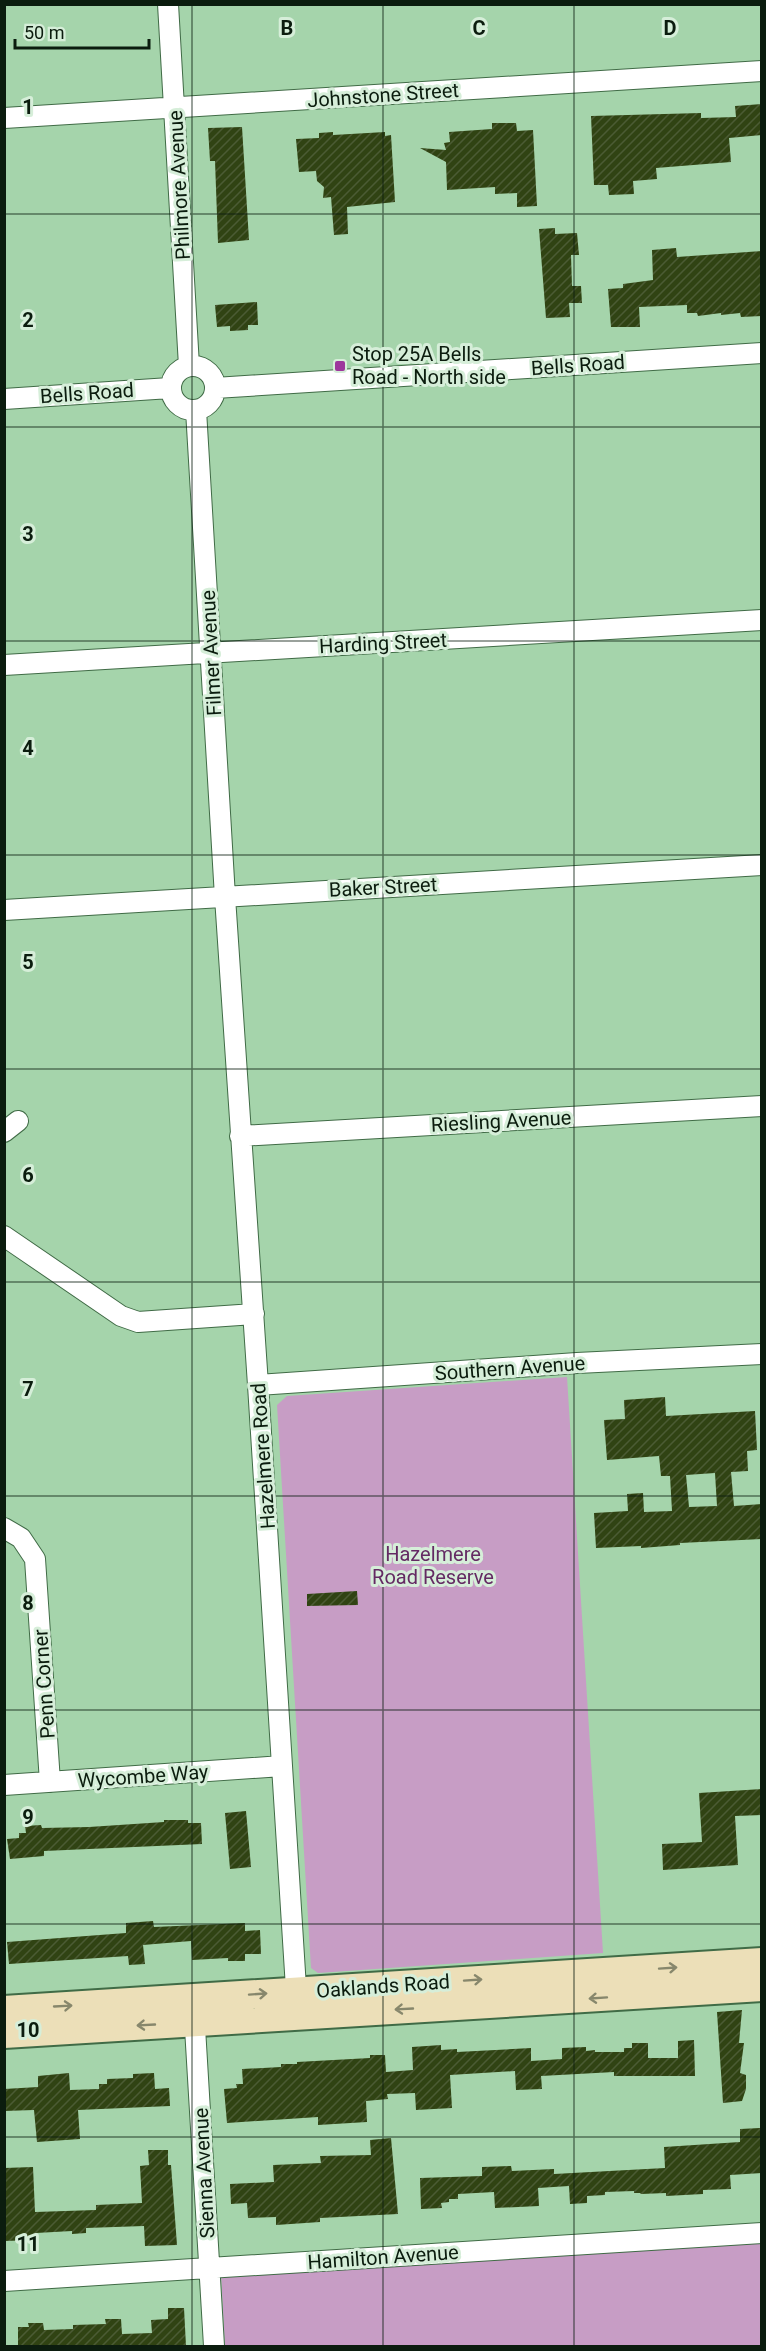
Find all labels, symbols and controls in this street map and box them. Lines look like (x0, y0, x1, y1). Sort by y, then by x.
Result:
scale bar (15, 12, 148, 50)
text: B (281, 16, 293, 40)
text: C (472, 16, 486, 40)
text: D (664, 16, 677, 40)
text: 50 m (24, 22, 64, 43)
street label: Johnstone Street (306, 78, 460, 112)
text: 1 (22, 95, 34, 119)
street label: Philmore Avenue (163, 110, 195, 260)
text: 2 (22, 308, 34, 332)
place label: Stop 25A Bells Road - North side (352, 342, 506, 389)
street label: Bells Road (530, 350, 626, 380)
marker: Stop 25A Bells Road - North side (333, 359, 347, 373)
street label: Bells Road (39, 378, 135, 408)
text: 3 (22, 522, 34, 546)
street label: Filmer Avenue (196, 589, 226, 717)
street label: Harding Street (319, 628, 447, 658)
text: 4 (22, 736, 34, 760)
street label: Baker Street (328, 872, 438, 902)
text: 5 (22, 950, 34, 974)
street label: Riesling Avenue (430, 1105, 572, 1137)
text: 6 (22, 1163, 34, 1187)
street label: Southern Avenue (434, 1351, 586, 1385)
text: 7 (22, 1377, 34, 1401)
street label: Hazelmere Road (246, 1382, 280, 1530)
park label: Hazelmere Road Reserve (372, 1542, 494, 1589)
text: 8 (22, 1591, 34, 1615)
street label: Penn Corner (28, 1628, 60, 1740)
street label: Wycombe Way (77, 1759, 210, 1793)
text: 9 (22, 1805, 34, 1829)
one-way arrow (657, 1962, 677, 1973)
street label: Oaklands Road (315, 1969, 451, 2003)
one-way arrow (463, 1975, 483, 1986)
one-way arrow (247, 1989, 267, 2000)
one-way arrow (589, 1992, 609, 2003)
one-way arrow (52, 2001, 72, 2012)
one-way arrow (394, 2004, 414, 2015)
text: 10 (17, 2018, 39, 2042)
one-way arrow (137, 2020, 157, 2031)
street label: Sienna Avenue (189, 2107, 219, 2239)
text: 11 (17, 2232, 39, 2256)
street label: Hamilton Avenue (307, 2240, 459, 2274)

